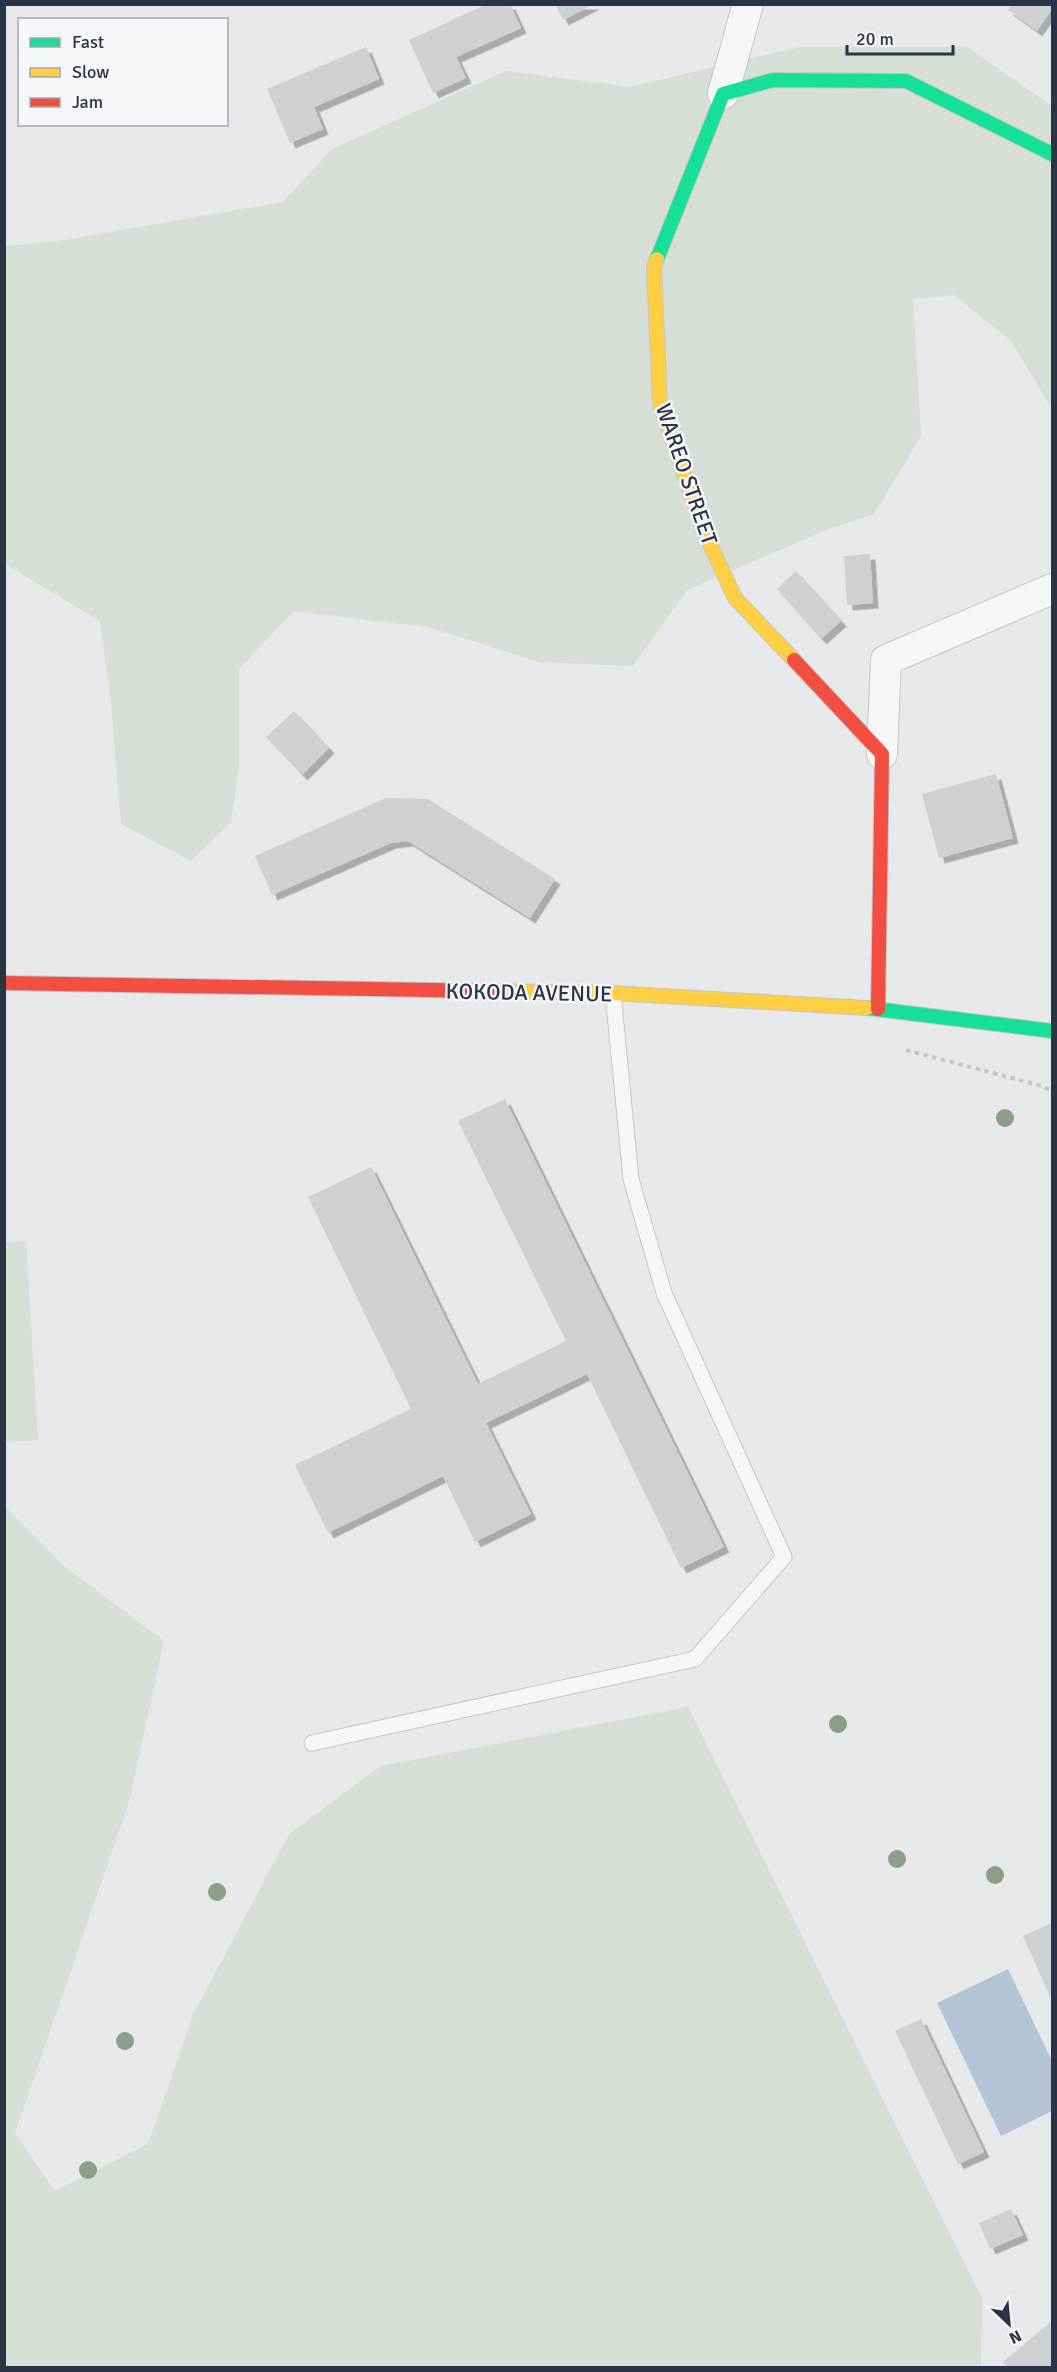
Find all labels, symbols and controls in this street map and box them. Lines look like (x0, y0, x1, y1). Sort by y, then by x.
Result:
legend (18, 18, 228, 126)
scale bar (847, 18, 954, 56)
text: 20 m (856, 28, 894, 50)
text: Fast (72, 31, 104, 53)
text: Slow (72, 61, 109, 83)
text: Jam (72, 91, 103, 113)
street label: WAREO STREET (650, 400, 723, 549)
street label: KOKODA AVENUE (445, 978, 613, 1007)
north arrow (979, 2294, 1039, 2354)
text: N (1006, 2325, 1025, 2348)

